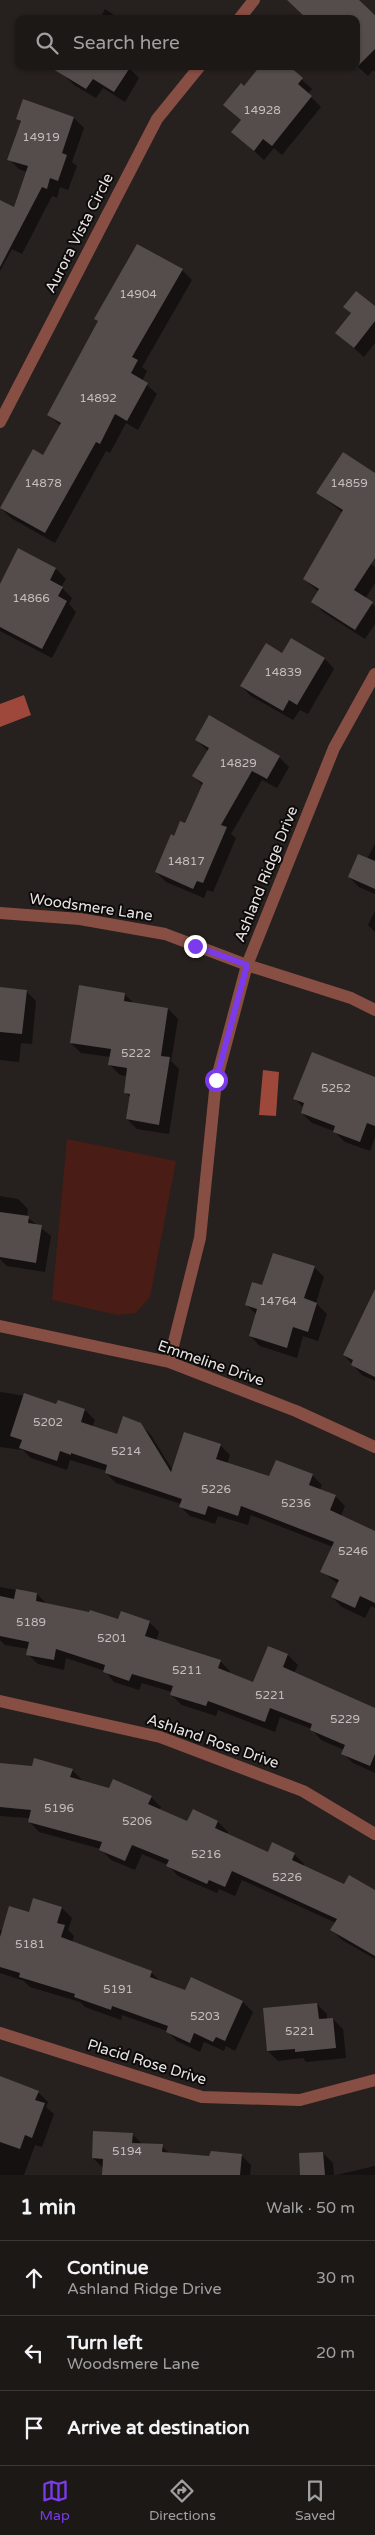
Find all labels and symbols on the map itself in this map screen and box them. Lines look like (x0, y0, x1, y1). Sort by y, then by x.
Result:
house number: 14928 (243, 103, 281, 117)
house number: 14919 (22, 130, 60, 144)
street label: Aurora Vista Circle (41, 170, 117, 296)
house number: 14904 (119, 287, 157, 301)
house number: 14892 (79, 391, 117, 405)
house number: 14878 (24, 476, 62, 490)
house number: 14859 (330, 476, 368, 490)
house number: 14866 (12, 591, 50, 605)
house number: 14839 (264, 665, 302, 679)
house number: 14829 (219, 756, 257, 770)
street label: Ashland Ridge Drive (231, 803, 301, 945)
house number: 14817 (167, 854, 205, 868)
street label: Woodsmere Lane (28, 889, 154, 925)
route end (184, 935, 207, 958)
house number: 5222 (121, 1046, 151, 1060)
route start (205, 1069, 228, 1092)
house number: 5252 (321, 1081, 351, 1095)
house number: 14764 (259, 1294, 297, 1308)
street label: Emmeline Drive (155, 1336, 267, 1390)
house number: 5202 (33, 1415, 63, 1429)
house number: 5214 (111, 1444, 142, 1458)
house number: 5226 (201, 1482, 231, 1496)
house number: 5236 (281, 1496, 311, 1510)
house number: 5246 (338, 1544, 368, 1558)
house number: 5189 (16, 1615, 46, 1629)
house number: 5201 (97, 1631, 127, 1645)
house number: 5211 (172, 1663, 202, 1677)
house number: 5221 (255, 1688, 285, 1702)
street label: Ashland Rose Drive (145, 1710, 281, 1772)
house number: 5229 (330, 1712, 360, 1726)
house number: 5196 (44, 1801, 74, 1815)
house number: 5206 (122, 1814, 152, 1828)
house number: 5216 (191, 1847, 221, 1861)
house number: 5226 (272, 1870, 302, 1884)
house number: 5181 (15, 1937, 45, 1951)
house number: 5191 (103, 1982, 133, 1996)
house number: 5203 (190, 2009, 220, 2023)
house number: 5221 (285, 2024, 315, 2038)
street label: Placid Rose Drive (85, 2035, 209, 2089)
house number: 5194 (112, 2144, 143, 2158)

